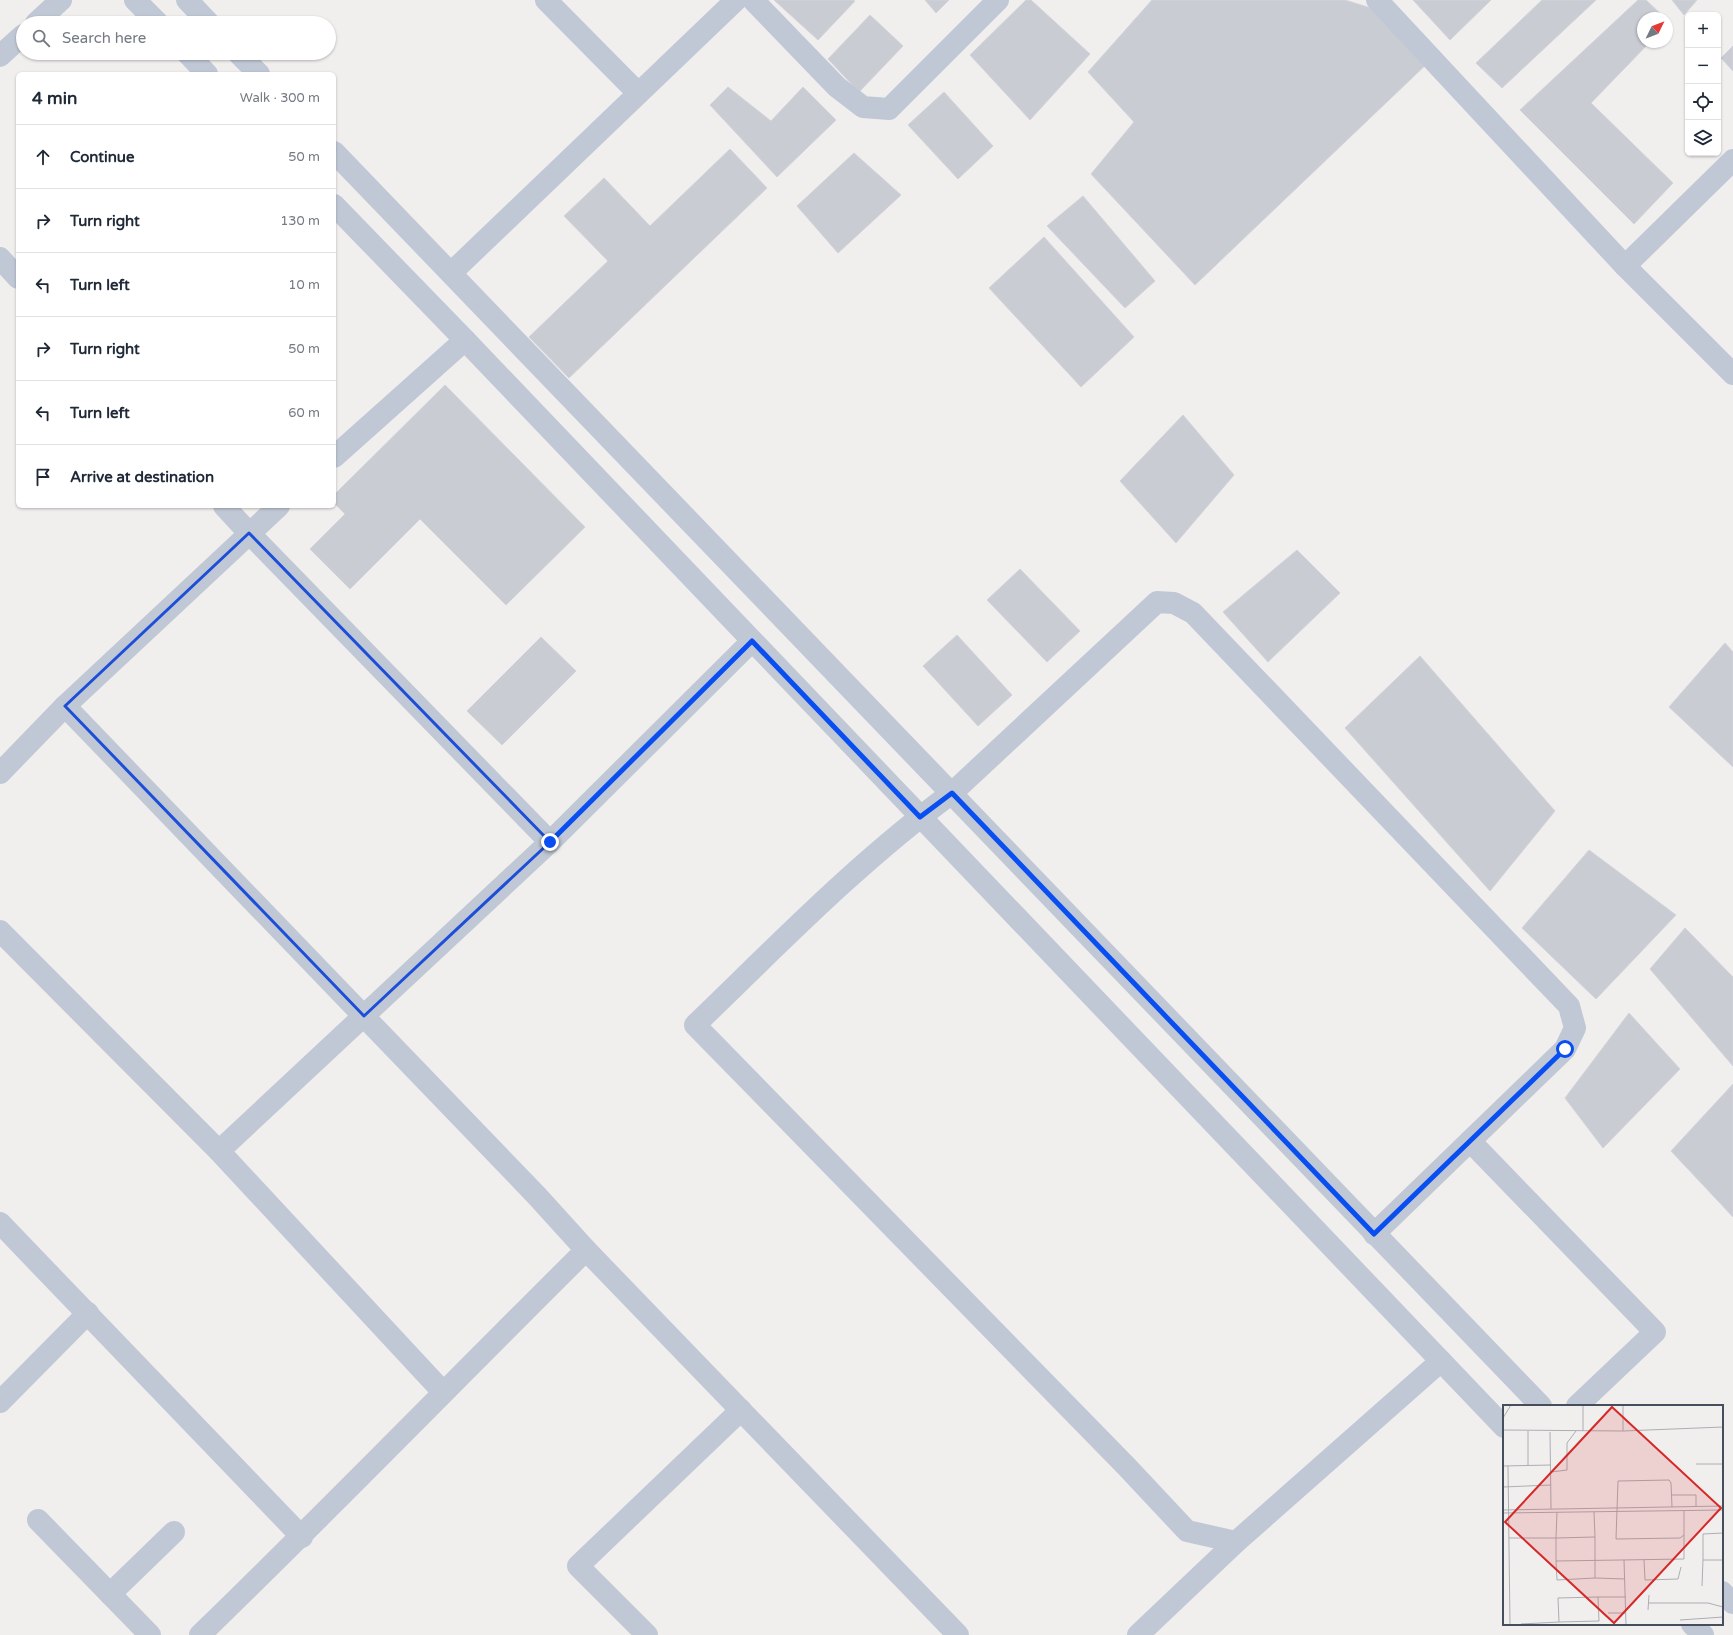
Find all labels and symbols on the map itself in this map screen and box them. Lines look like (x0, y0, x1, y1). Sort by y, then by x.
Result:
north arrow (1637, 12, 1673, 48)
route end (541, 833, 559, 851)
route start (1556, 1040, 1574, 1058)
inset map (1503, 1405, 1723, 1625)

